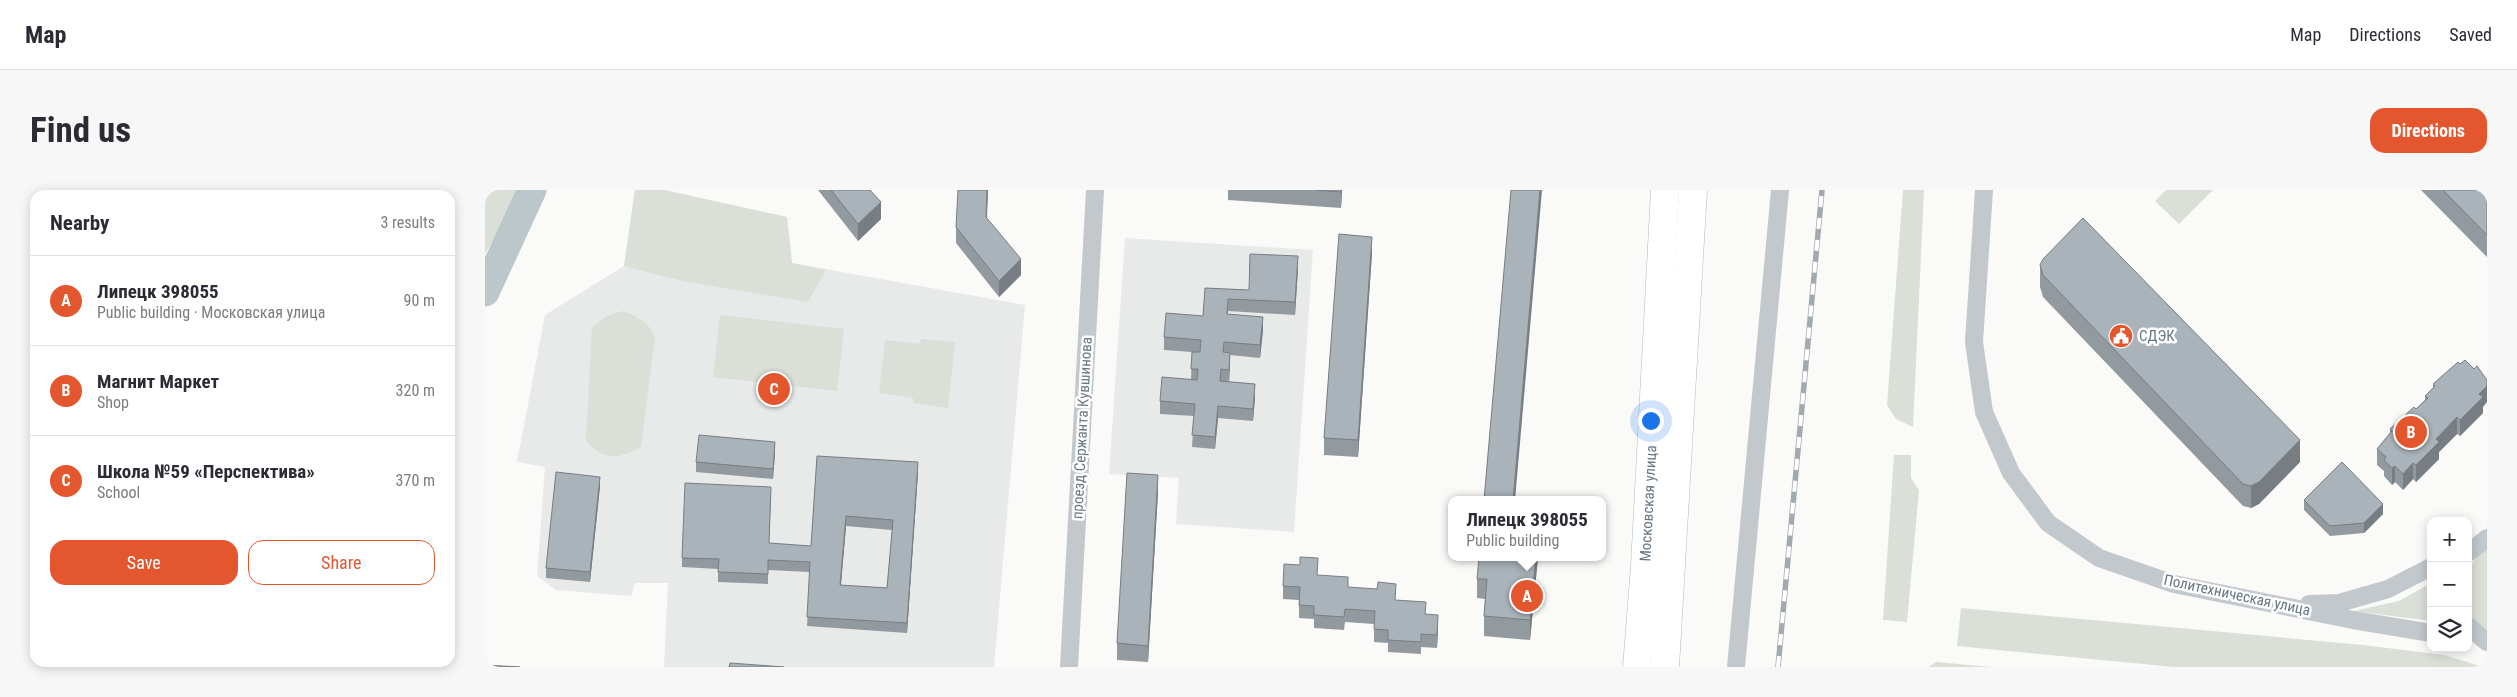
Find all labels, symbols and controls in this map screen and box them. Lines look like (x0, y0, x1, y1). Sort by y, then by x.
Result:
text: Map (25, 21, 66, 49)
text: Map (2290, 24, 2321, 45)
text: Directions (2349, 24, 2421, 45)
text: Saved (2449, 24, 2492, 45)
button: Directions (2370, 108, 2487, 153)
text: Find us (30, 110, 131, 151)
text: Nearby (50, 211, 109, 235)
text: 3 results (380, 213, 435, 232)
text: Липецк 398055 (97, 280, 219, 303)
text: A (61, 291, 71, 310)
text: 90 m (403, 291, 435, 310)
text: Public building · Московская улица (97, 303, 325, 322)
public building icon: СДЭК (2108, 323, 2134, 349)
place label: СДЭК (2139, 327, 2175, 345)
street label: проезд Сержанта Кувшинова (1068, 337, 1096, 519)
text: Магнит Маркет (97, 370, 219, 393)
pin: C (758, 370, 790, 408)
text: B (62, 381, 70, 400)
text: 320 m (396, 381, 435, 400)
text: Shop (97, 393, 129, 412)
your location (1638, 408, 1664, 434)
pin: B (2395, 413, 2427, 451)
street label: Московская улица (1636, 445, 1660, 562)
text: Школа №59 «Перспектива» (97, 460, 315, 483)
text: C (61, 471, 71, 490)
text: 370 m (396, 471, 435, 490)
text: School (97, 483, 140, 502)
popup (1448, 496, 1606, 561)
text: Липецк 398055 (1466, 508, 1588, 531)
map controls (2427, 517, 2472, 652)
button: + (2427, 517, 2472, 562)
text: Public building (1466, 531, 1559, 550)
button: Save (50, 540, 238, 585)
button: Share (248, 540, 435, 585)
button: − (2427, 562, 2472, 607)
street label: Политехническая улица (2162, 571, 2312, 619)
pin: A (1511, 577, 1543, 615)
button: layers (2427, 607, 2472, 652)

